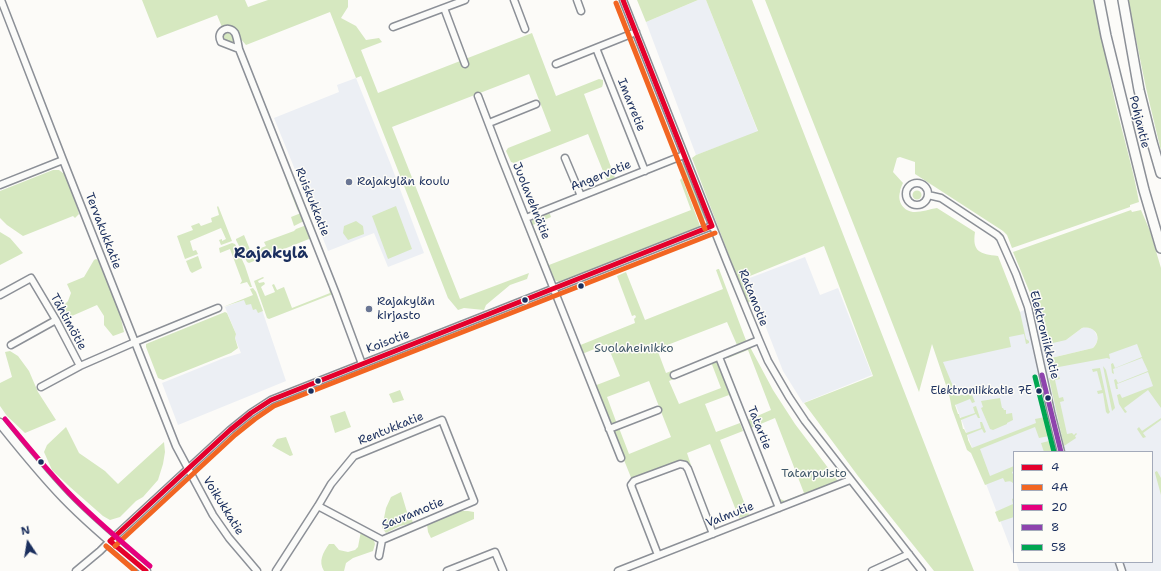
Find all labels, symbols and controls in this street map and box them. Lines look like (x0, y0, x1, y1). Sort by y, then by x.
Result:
street label: Imarretie (614, 76, 648, 134)
street label: Pohjantie (1126, 94, 1152, 150)
street label: Angervotie (569, 157, 633, 195)
street label: Juolavehnätie (509, 160, 553, 242)
street label: Ruiskukkatie (292, 166, 332, 238)
place label: Rajakylän koulu (357, 175, 450, 189)
marker: Rajakylän koulu (344, 177, 354, 187)
street label: Tervakukkatie (82, 191, 124, 271)
district label: Rajakylä (234, 244, 308, 264)
street label: Ratamotie (735, 267, 771, 329)
unlabelled marker (576, 281, 586, 291)
street label: Elektroniikkatie (1026, 289, 1062, 381)
street label: Tähtimötie (47, 291, 89, 353)
place label: Rajakylän kirjasto (377, 295, 435, 323)
unlabelled marker (520, 295, 530, 305)
marker: Rajakylän kirjasto (364, 304, 374, 314)
street label: Koisotie (364, 327, 412, 357)
park label: Suolaheinikko (594, 342, 674, 356)
unlabelled marker (313, 376, 323, 386)
place label: Elektroniikkatie 7E (930, 384, 1032, 398)
unlabelled marker (306, 386, 316, 396)
marker: Elektroniikkatie 7E (1034, 386, 1044, 396)
unlabelled marker (1043, 393, 1053, 403)
street label: Tatartie (744, 404, 774, 452)
street label: Rentukkatie (356, 409, 426, 449)
legend (1013, 451, 1153, 563)
unlabelled marker (36, 457, 46, 467)
text: 4 (1051, 459, 1059, 475)
park label: Tatarpuisto (781, 467, 847, 481)
street label: Voikukkatie (199, 474, 247, 538)
text: 4A (1051, 479, 1068, 495)
street label: Sauramotie (380, 495, 446, 533)
street label: Valmutie (704, 499, 756, 531)
text: 20 (1051, 499, 1067, 515)
text: 8 (1051, 519, 1059, 535)
north arrow (8, 523, 48, 563)
text: N (20, 523, 31, 539)
text: 58 (1051, 539, 1066, 555)

